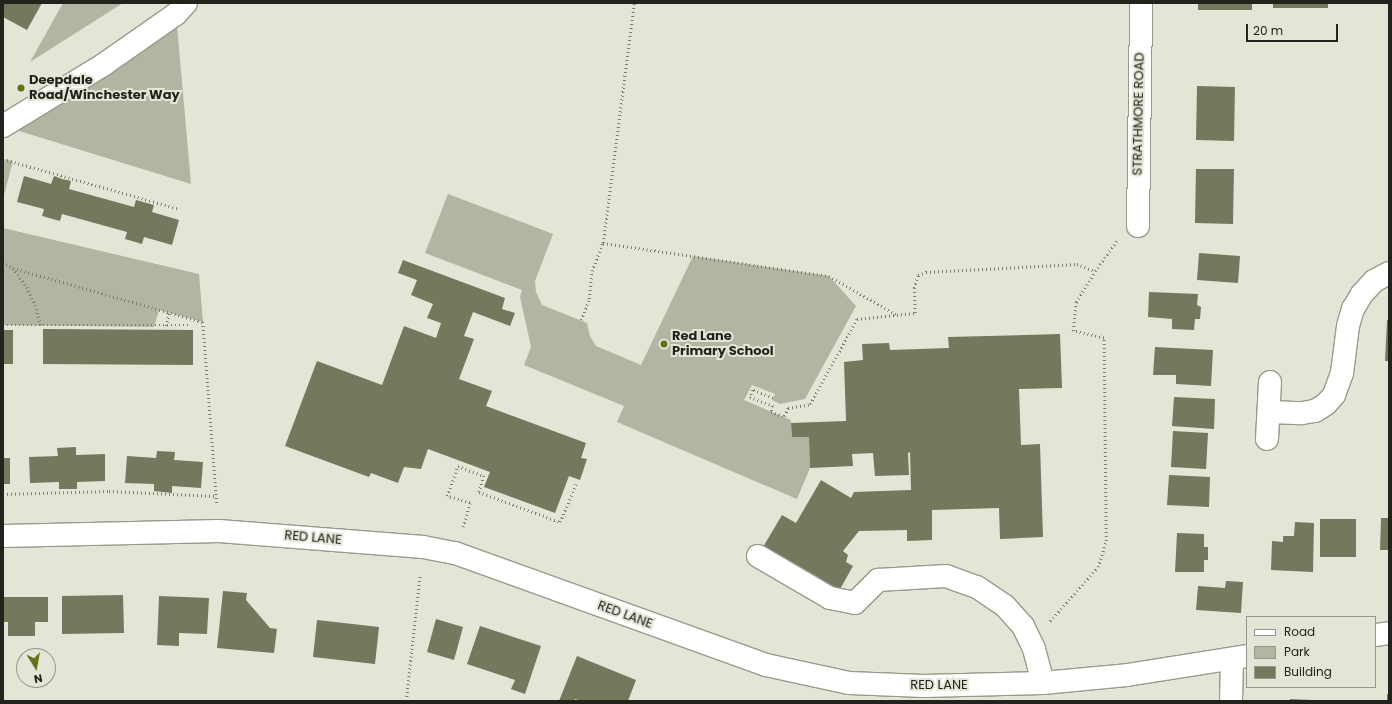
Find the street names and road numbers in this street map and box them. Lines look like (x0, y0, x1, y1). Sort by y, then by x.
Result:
street label: STRATHMORE ROAD (1130, 52, 1148, 176)
street label: RED LANE (284, 528, 342, 548)
street label: RED LANE (595, 598, 655, 632)
street label: RED LANE (910, 677, 968, 693)

